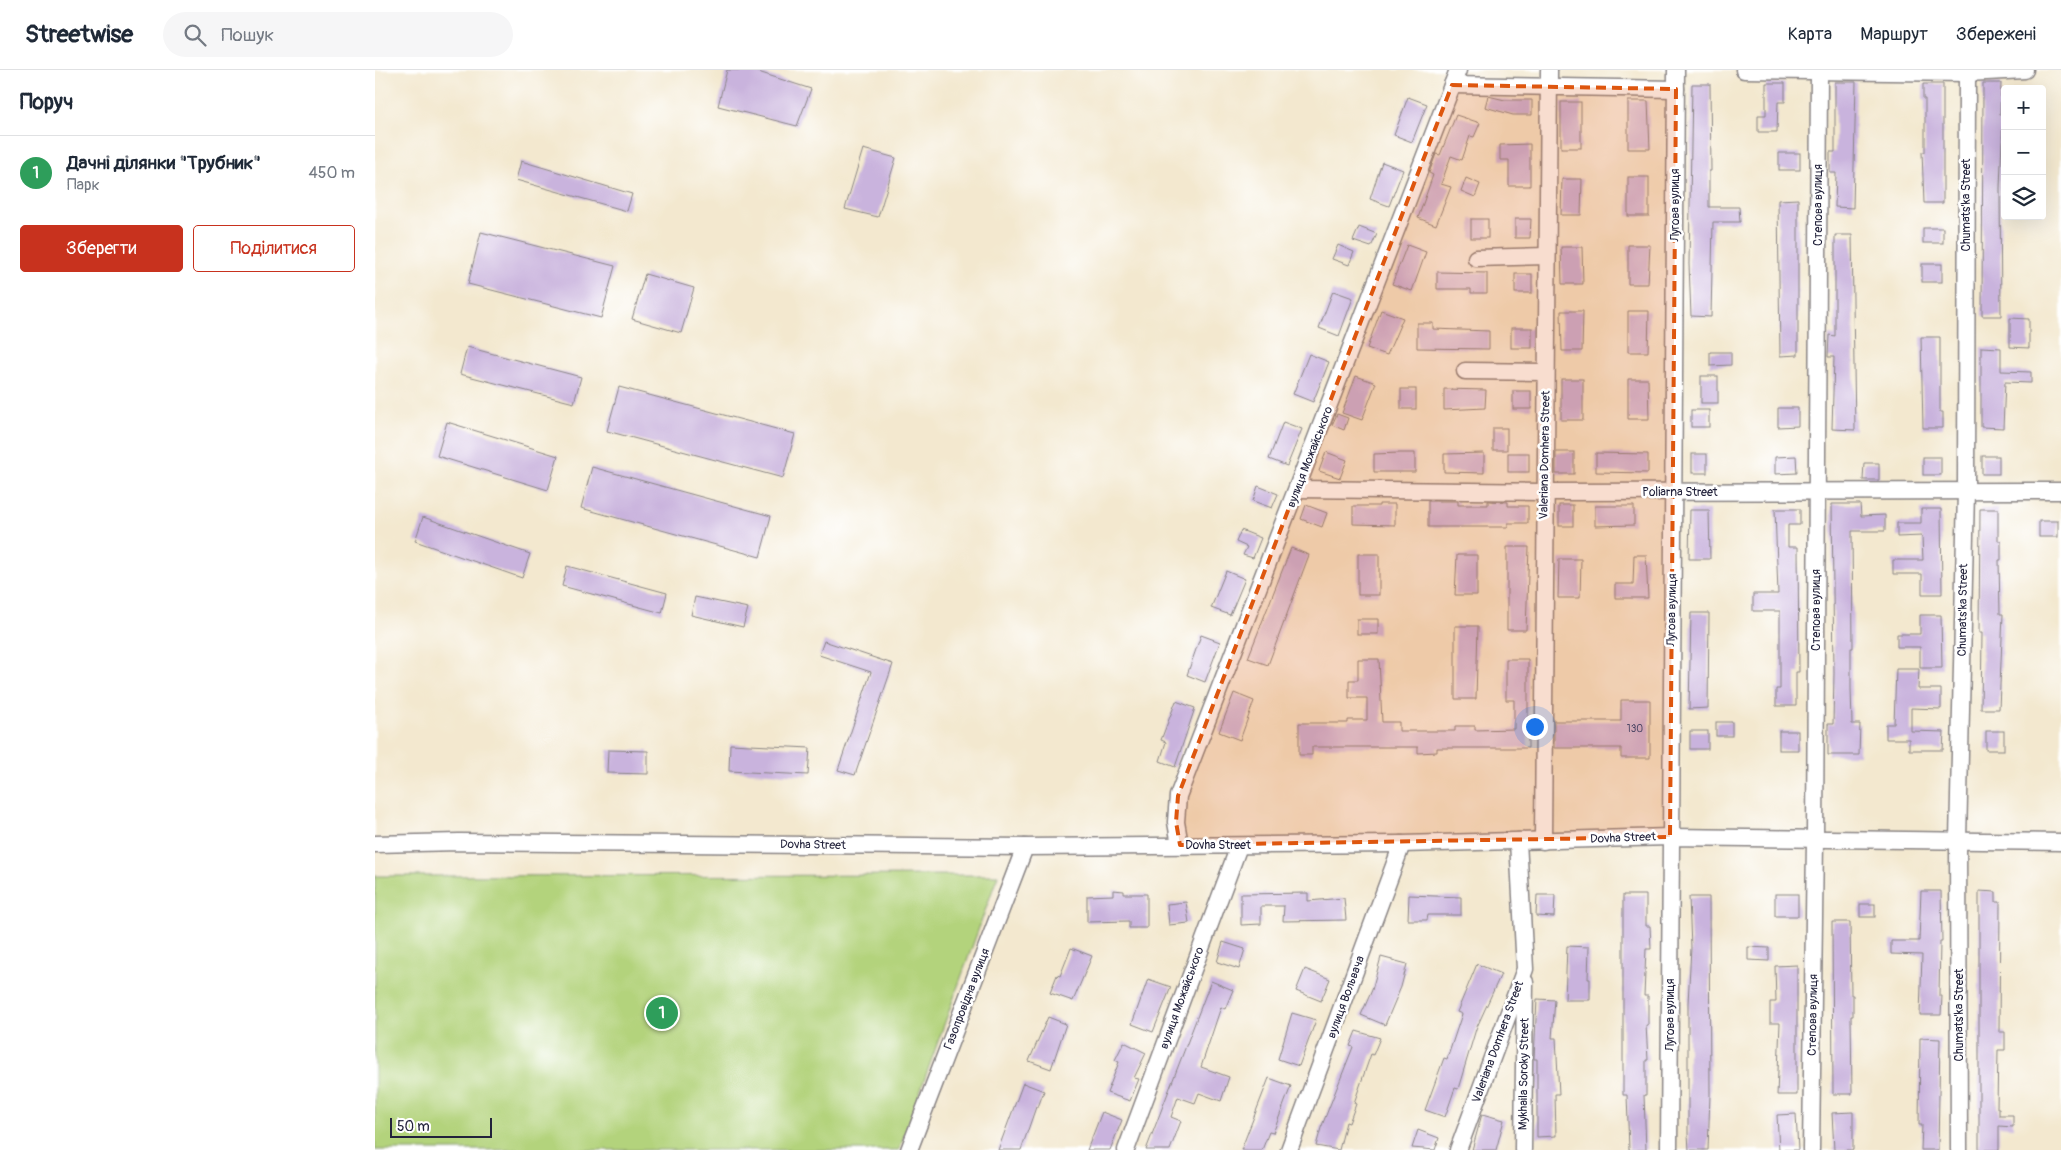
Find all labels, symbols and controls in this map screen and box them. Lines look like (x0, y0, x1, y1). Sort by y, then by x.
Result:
search box (163, 12, 513, 57)
text: Streetwise (25, 20, 133, 49)
icon: search (181, 21, 209, 49)
text: Пошук (221, 23, 274, 47)
text: Карта (1788, 23, 1832, 46)
text: Маршрут (1860, 23, 1928, 46)
text: Збережені (1956, 23, 2036, 46)
map controls (2001, 85, 2046, 220)
button: + (2001, 85, 2046, 130)
text: Поруч (20, 89, 73, 116)
button: − (2001, 130, 2046, 175)
text: Дачні ділянки "Трубник" (67, 151, 261, 175)
street label: Chumats'ka Street (1959, 158, 1974, 251)
text: 1 (33, 163, 39, 183)
text: 450 m (308, 163, 355, 183)
street label: Степова вулиця (1811, 164, 1826, 246)
street label: Лугова вулиця (1668, 168, 1683, 242)
text: Парк (67, 175, 100, 195)
button: layers (2001, 175, 2046, 220)
button: Зберегти (20, 225, 183, 272)
button: Поділитися (193, 225, 355, 272)
street label: Valeriana Domhera Street (1536, 390, 1554, 520)
street label: вулиця Можайського (1284, 404, 1336, 510)
street label: Poliarna Street (1642, 485, 1718, 500)
street label: Chumats'ka Street (1955, 563, 1971, 657)
street label: Степова вулиця (1809, 569, 1824, 651)
street label: Лугова вулиця (1664, 573, 1680, 648)
your location (1522, 714, 1548, 740)
house number: 130 (1627, 723, 1643, 735)
street label: Dovha Street (1590, 829, 1656, 847)
street label: Dovha Street (780, 837, 846, 853)
street label: Dovha Street (1185, 838, 1251, 853)
street label: вулиця Можайського (1157, 944, 1208, 1051)
street label: Газопровідна вулиця (941, 946, 993, 1052)
street label: вулиця Вольвача (1324, 953, 1368, 1040)
street label: Chumats'ka Street (1952, 968, 1967, 1061)
street label: Степова вулиця (1805, 974, 1821, 1056)
street label: Лугова вулиця (1663, 978, 1678, 1052)
street label: Valeriana Domhera Street (1469, 979, 1527, 1105)
pin: 1 (646, 994, 678, 1032)
street label: Mykhaila Soroky Street (1516, 1018, 1532, 1130)
scale bar (390, 1115, 493, 1138)
text: 50 m (397, 1118, 430, 1135)

